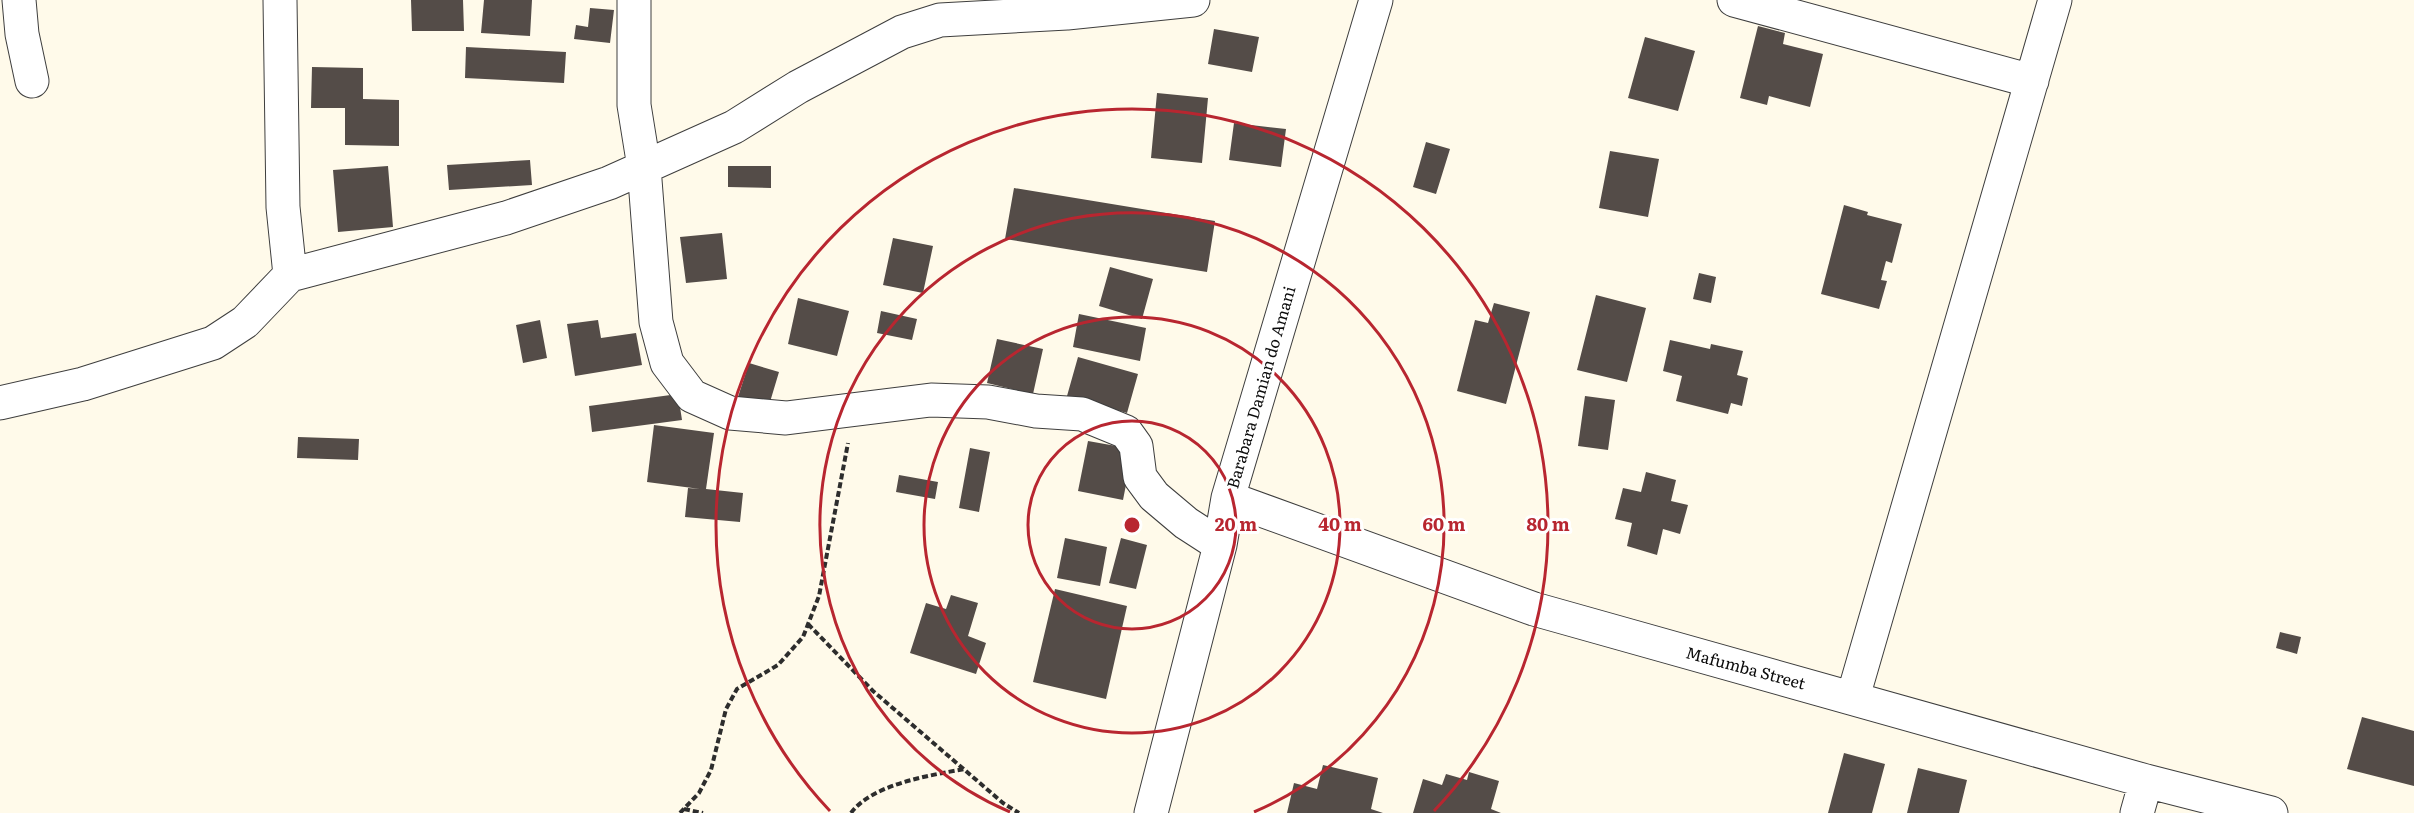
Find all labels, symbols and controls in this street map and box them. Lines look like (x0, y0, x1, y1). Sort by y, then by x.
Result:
street label: Barabara Damian do Amani (1220, 283, 1300, 491)
text: 20 m (1215, 510, 1257, 537)
text: 40 m (1318, 510, 1362, 537)
text: 60 m (1422, 510, 1466, 537)
text: 80 m (1526, 510, 1570, 537)
centre of rings (1122, 515, 1142, 535)
street label: Mafumba Street (1683, 639, 1809, 695)

